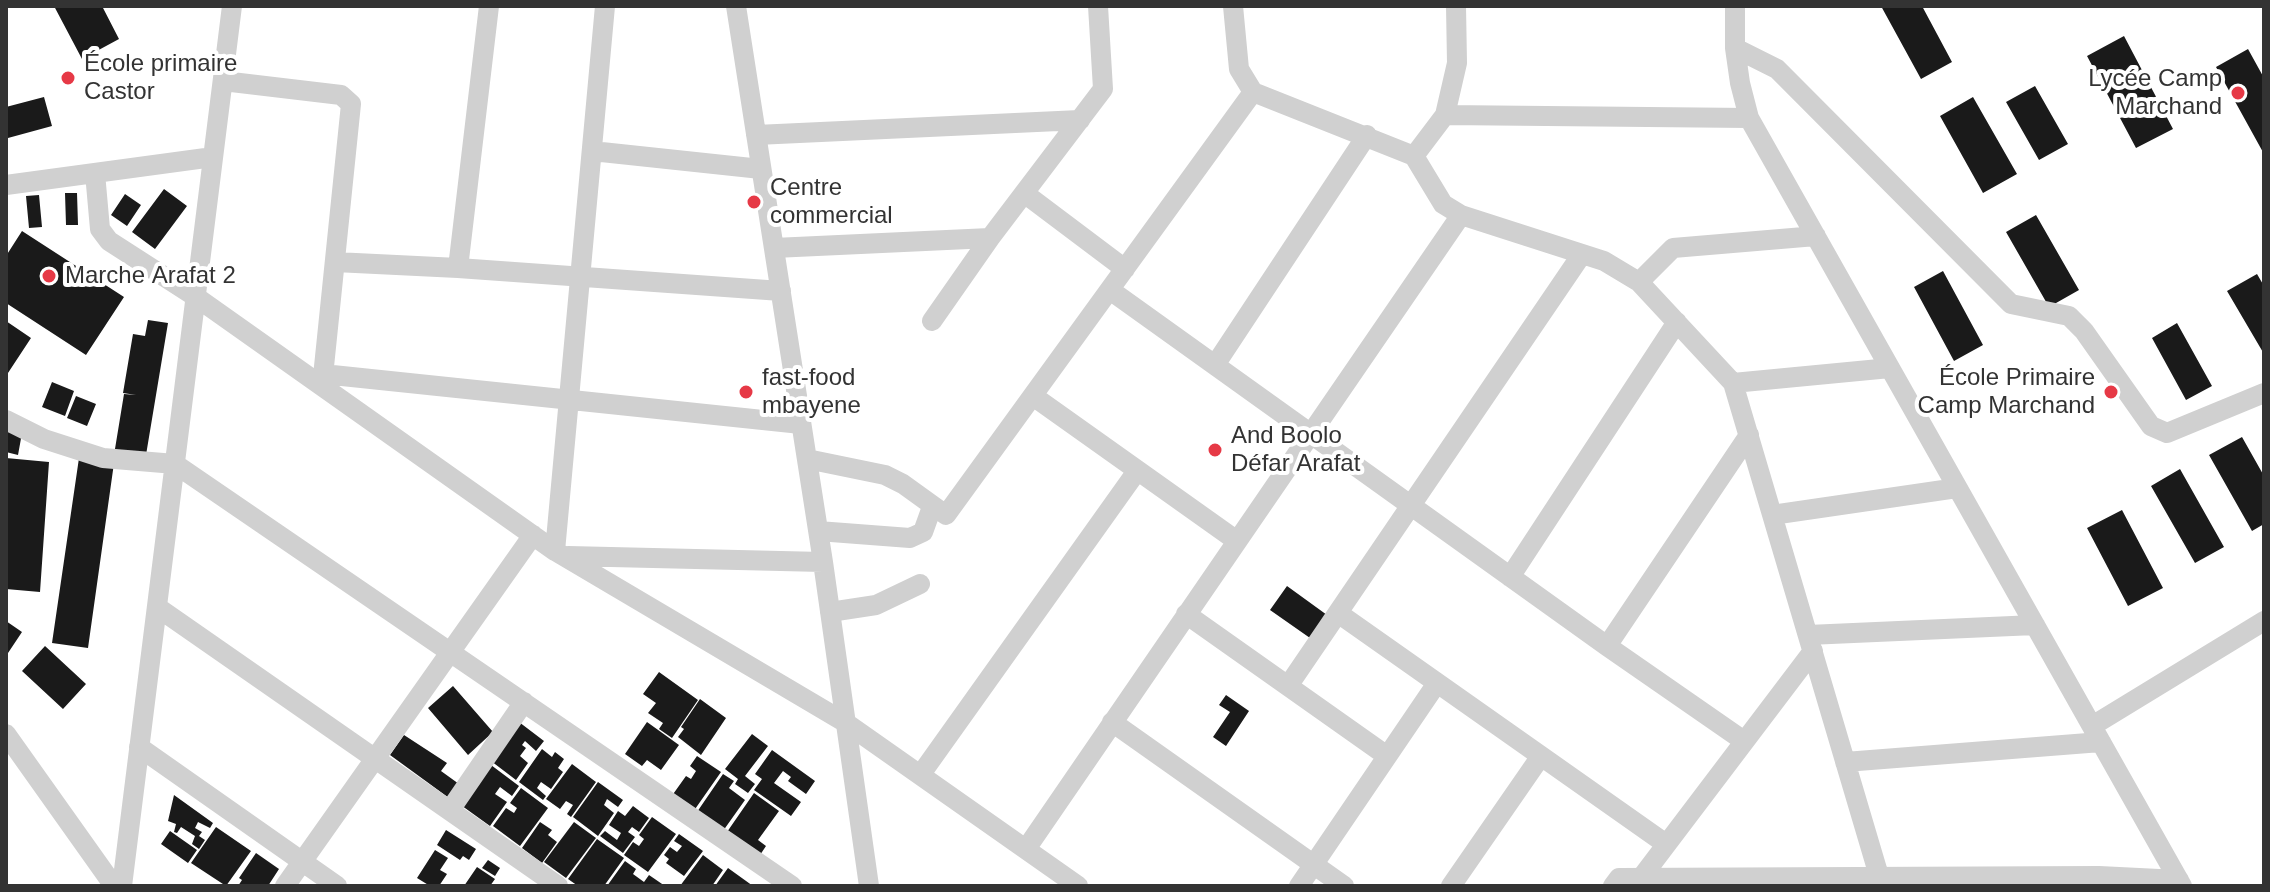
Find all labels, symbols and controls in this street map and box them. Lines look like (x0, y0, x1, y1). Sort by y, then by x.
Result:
place label: École primaire Castor (84, 50, 237, 106)
place label: Lycée Camp Marchand (2088, 65, 2222, 121)
marker: École primaire Castor (59, 69, 77, 87)
marker: Lycée Camp Marchand (2229, 84, 2247, 102)
place label: Centre commercial (770, 174, 893, 230)
marker: Centre commercial (745, 193, 763, 211)
place label: Marche Arafat 2 (65, 262, 236, 290)
marker: Marche Arafat 2 (40, 267, 58, 285)
place label: fast-food mbayene (762, 364, 861, 420)
place label: École Primaire Camp Marchand (1918, 364, 2095, 420)
marker: fast-food mbayene (737, 383, 755, 401)
marker: École Primaire Camp Marchand (2102, 383, 2120, 401)
place label: And Boolo Défar Arafat (1231, 422, 1360, 478)
marker: And Boolo Défar Arafat (1206, 441, 1224, 459)

